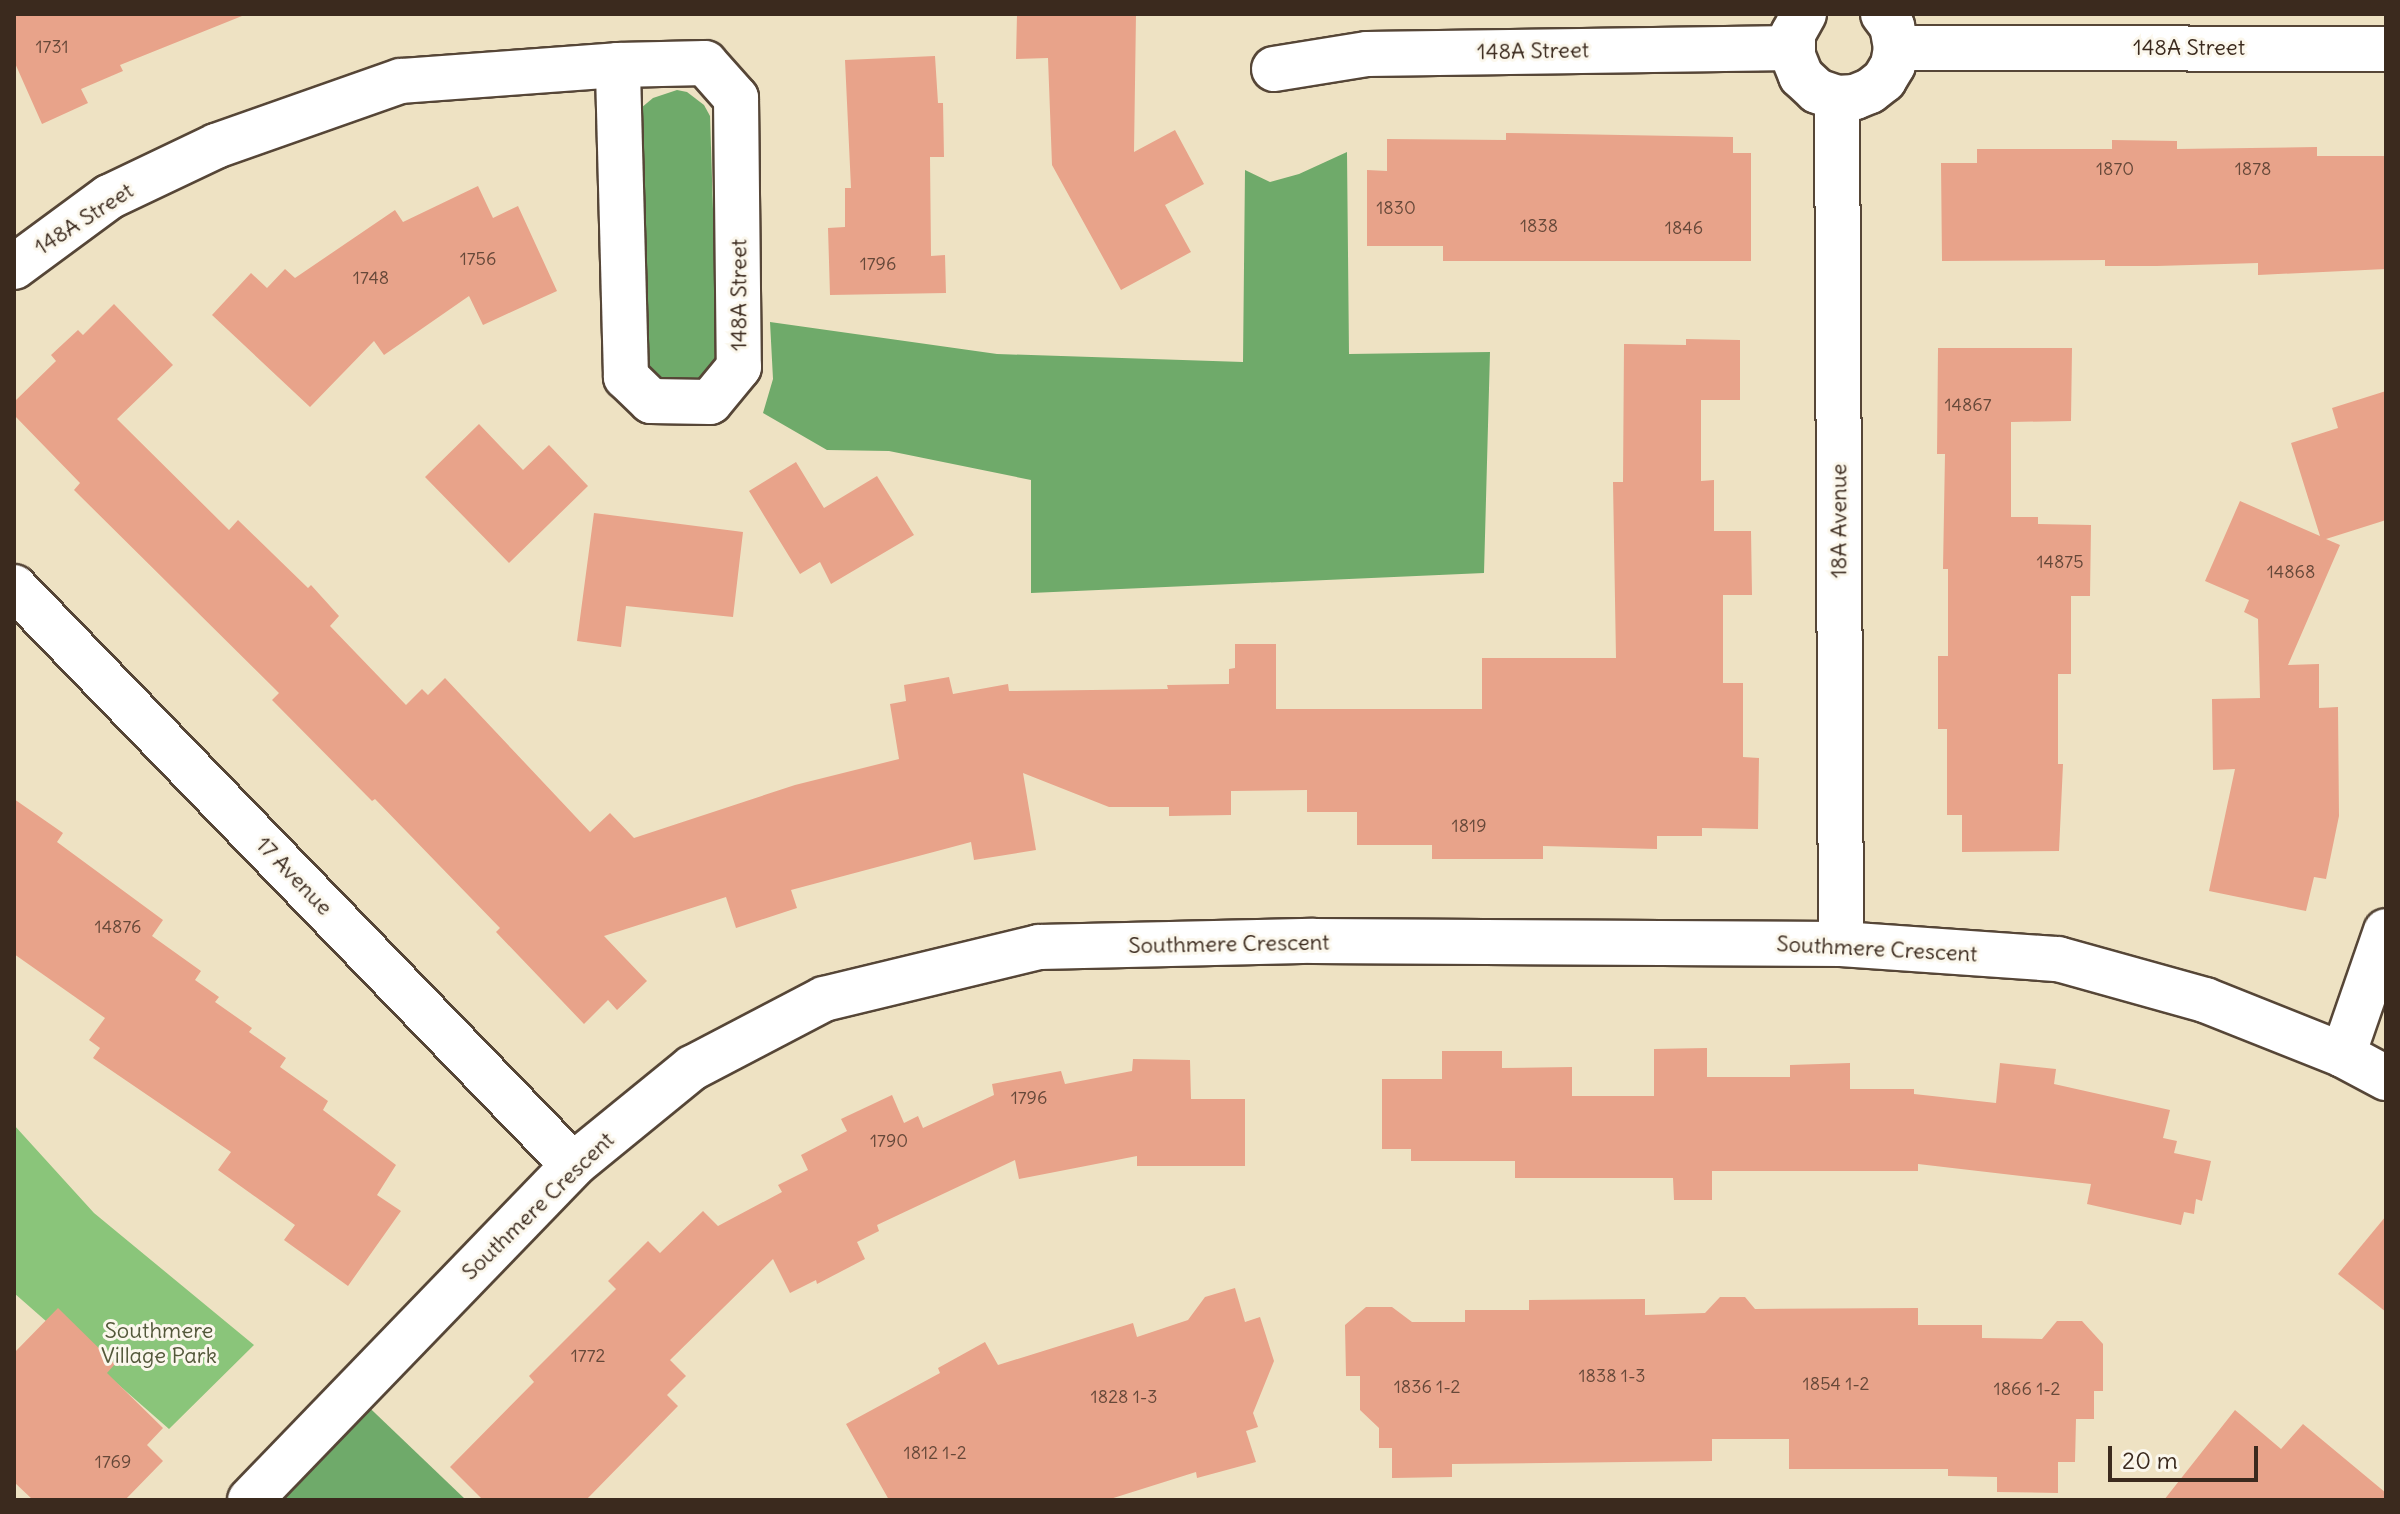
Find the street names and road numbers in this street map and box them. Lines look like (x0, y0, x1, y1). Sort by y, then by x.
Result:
street label: 148A Street (2133, 35, 2245, 61)
street label: 148A Street (1477, 37, 1589, 65)
street label: 148A Street (30, 177, 138, 261)
street label: 148A Street (726, 239, 752, 351)
street label: 18A Avenue (1826, 464, 1852, 578)
street label: 17 Avenue (250, 831, 338, 921)
street label: Southmere Crescent (1128, 929, 1330, 959)
street label: Southmere Crescent (1776, 931, 1978, 967)
street label: Southmere Crescent (456, 1127, 620, 1285)

